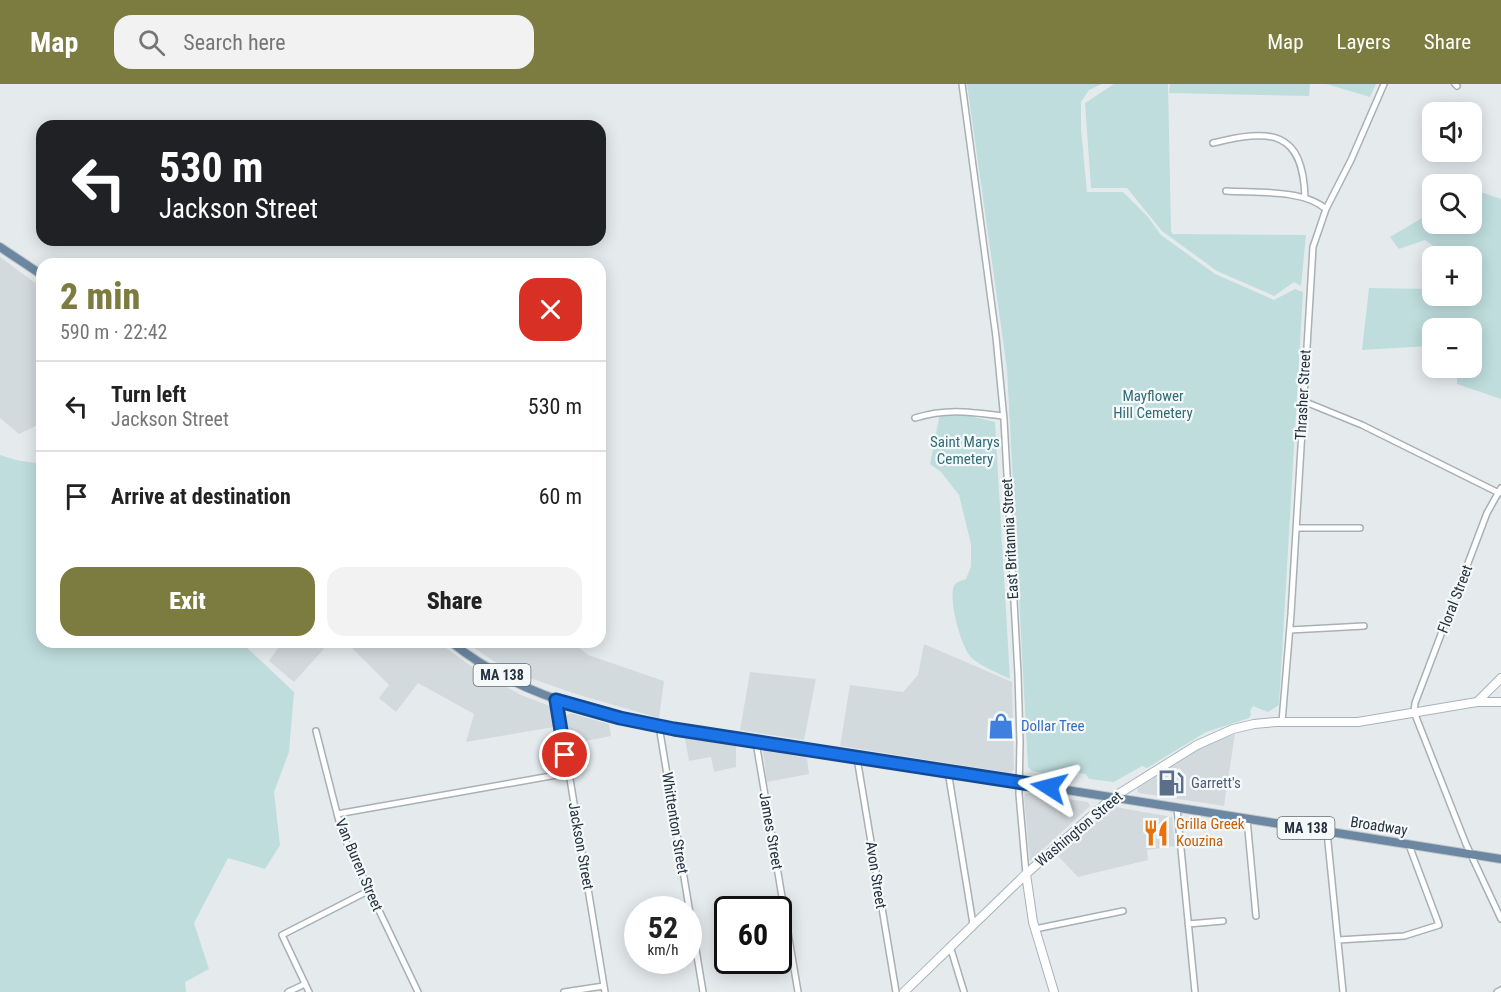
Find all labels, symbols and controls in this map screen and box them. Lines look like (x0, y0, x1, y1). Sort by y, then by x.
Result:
search box (114, 15, 534, 69)
text: Map (30, 26, 78, 59)
icon: search (135, 26, 168, 59)
text: Search here (183, 30, 286, 55)
text: Map (1267, 30, 1304, 54)
text: Layers (1337, 30, 1391, 54)
text: Share (1424, 30, 1471, 54)
map controls (1422, 102, 1482, 378)
button: sound (1422, 102, 1482, 162)
text: 530 m (159, 143, 264, 192)
icon: left (60, 144, 138, 222)
button: search (1422, 174, 1482, 234)
text: Jackson Street (159, 193, 318, 225)
button: + (1422, 246, 1482, 306)
text: 2 min (60, 276, 140, 318)
button: close (519, 278, 582, 341)
button: − (1422, 318, 1482, 378)
text: 590 m · 22:42 (60, 320, 167, 344)
street label: Thrasher Street (1292, 349, 1314, 441)
text: Turn left (111, 382, 186, 407)
park label: Mayflower Hill Cemetery (1113, 387, 1193, 422)
icon: left (60, 390, 93, 423)
text: 530 m (528, 394, 582, 419)
text: Jackson Street (111, 407, 229, 431)
park label: Saint Marys Cemetery (930, 433, 1000, 468)
street label: East Britannia Street (998, 478, 1022, 600)
icon: arrive (60, 480, 93, 513)
text: Arrive at destination (111, 484, 291, 509)
text: 60 m (539, 484, 582, 509)
street label: Floral Street (1434, 562, 1476, 636)
button: Exit (60, 567, 315, 636)
button: Share (327, 567, 582, 636)
road number: MA 138 (474, 664, 530, 686)
shop icon: Dollar Tree (986, 711, 1016, 741)
place label: Dollar Tree (1021, 717, 1085, 735)
pin (539, 729, 590, 780)
icon: arrive (548, 738, 581, 771)
position arrow (1017, 755, 1081, 819)
fuel station icon: Garrett's (1156, 768, 1186, 798)
street label: Whittenton Street (658, 771, 692, 875)
place label: Garrett's (1191, 774, 1241, 792)
street label: Washington Street (1032, 787, 1126, 871)
street label: James Street (755, 791, 787, 871)
street label: Jackson Street (564, 801, 598, 891)
street label: Broadway (1349, 813, 1409, 839)
place label: Grilla Greek Kouzina (1176, 815, 1245, 850)
street label: Van Buren Street (331, 816, 387, 914)
road number: MA 138 (1278, 817, 1334, 839)
restaurant icon: Grilla Greek Kouzina (1141, 818, 1171, 848)
street label: Avon Street (862, 840, 890, 910)
speed limit sign: 60 (714, 896, 792, 974)
text: 52 (648, 910, 678, 945)
text: km/h (648, 941, 678, 959)

